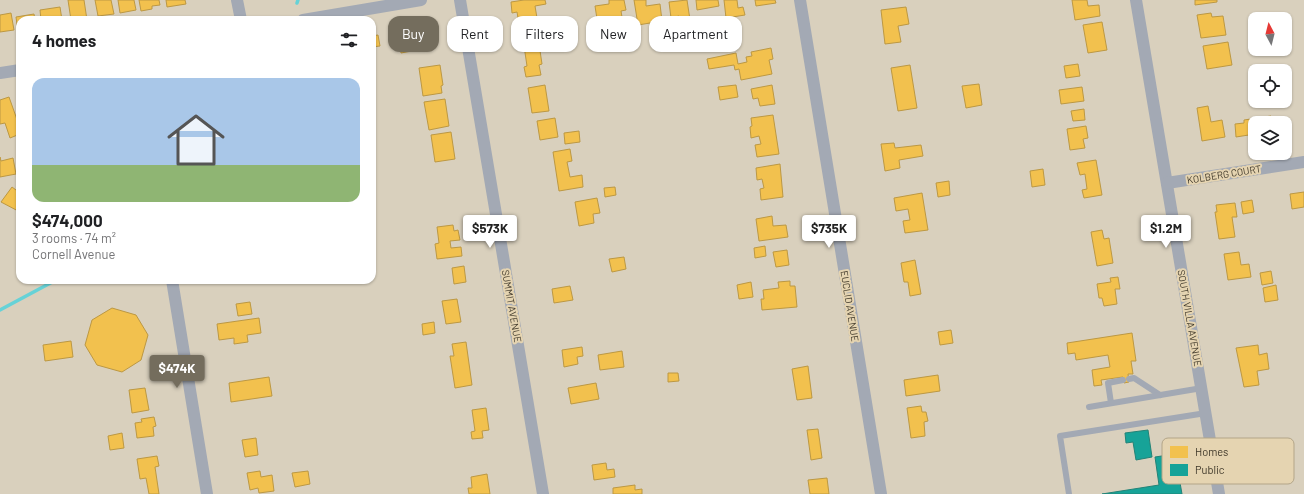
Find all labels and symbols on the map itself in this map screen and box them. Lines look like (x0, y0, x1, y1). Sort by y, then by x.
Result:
north arrow (1248, 12, 1292, 56)
street label: KOLBERG COURT (1186, 162, 1262, 186)
pin: $573K (462, 215, 518, 249)
pin: $735K (801, 215, 857, 249)
pin: $1.2M (1138, 215, 1194, 249)
street label: SUMMIT AVENUE (500, 269, 524, 343)
street label: SOUTH VILLA AVENUE (1176, 269, 1204, 367)
street label: EUCLID AVENUE (838, 270, 862, 342)
pin: $474K (149, 355, 205, 389)
legend (1162, 438, 1294, 484)
text: Homes (1195, 445, 1228, 458)
text: Public (1195, 463, 1225, 476)

